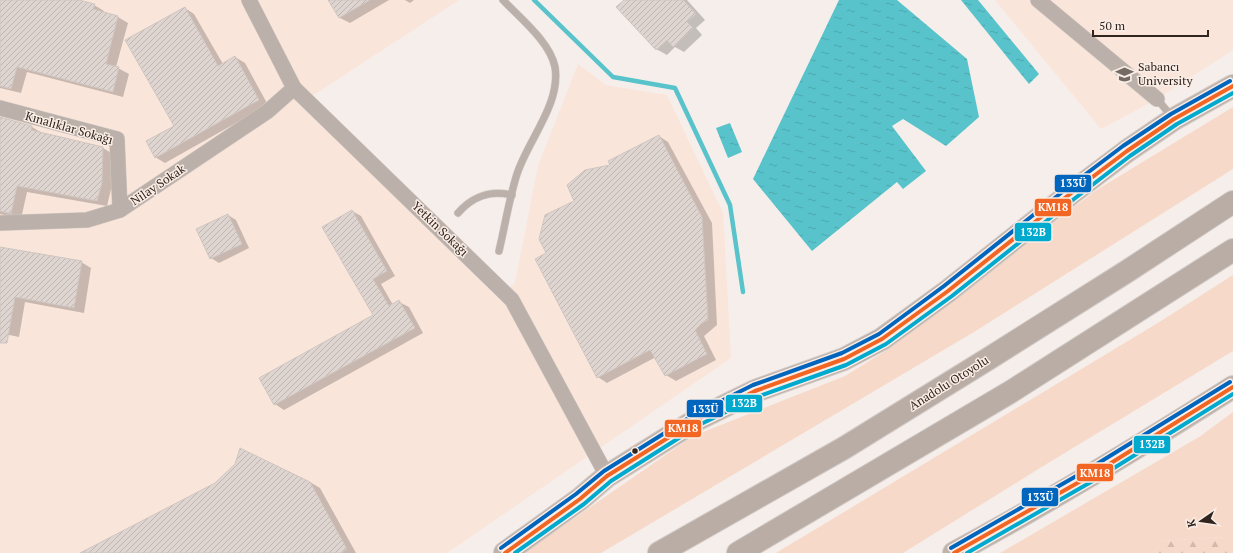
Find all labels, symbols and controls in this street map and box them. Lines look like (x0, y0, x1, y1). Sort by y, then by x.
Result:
scale bar (1093, 12, 1208, 38)
text: 50 m (1099, 18, 1126, 33)
place label: Sabancı University (1138, 59, 1194, 88)
school or university icon: Sabancı University (1115, 64, 1135, 84)
street label: Kınalıklar Sokağı (24, 108, 115, 147)
street label: Nilay Sokak (128, 160, 189, 208)
line badge: 133Ü (1054, 174, 1092, 193)
text: 133Ü (1060, 176, 1086, 190)
street label: Yetkin Sokağı (409, 198, 472, 259)
line badge: KM18 (1034, 198, 1072, 217)
text: KM18 (1038, 200, 1068, 214)
line badge: 132B (1014, 222, 1052, 242)
text: 132B (1020, 225, 1046, 239)
street label: Anadolu Otoyolu (906, 352, 991, 413)
line badge: 132B (725, 394, 763, 413)
text: 132B (731, 396, 757, 410)
line badge: 133Ü (686, 399, 724, 418)
text: 133Ü (692, 402, 718, 416)
line badge: KM18 (664, 419, 702, 438)
text: KM18 (668, 421, 698, 435)
line badge: 132B (1133, 435, 1171, 454)
text: 132B (1139, 437, 1165, 451)
unlabelled marker (630, 446, 640, 456)
line badge: KM18 (1076, 463, 1114, 482)
text: KM18 (1080, 466, 1110, 480)
line badge: 133Ü (1021, 487, 1059, 507)
text: 133Ü (1027, 490, 1053, 504)
north arrow (1181, 501, 1221, 541)
text: K (1184, 518, 1199, 529)

